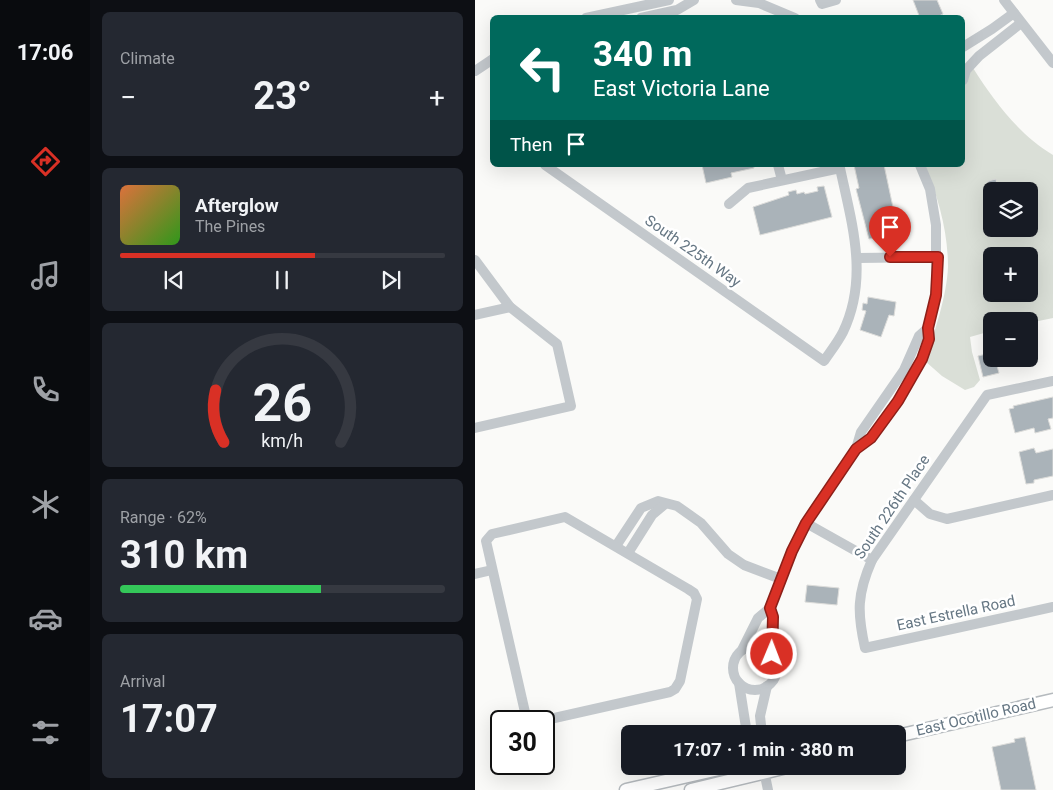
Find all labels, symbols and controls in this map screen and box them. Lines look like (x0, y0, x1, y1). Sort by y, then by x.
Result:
text: 340 m (593, 34, 692, 75)
icon: left (510, 35, 575, 100)
text: 17:06 (17, 40, 73, 65)
text: Climate (120, 49, 175, 68)
text: 23° (253, 74, 312, 118)
text: East Victoria Lane (593, 76, 770, 101)
text: − (120, 81, 136, 114)
text: + (429, 81, 445, 114)
icon: arrive (562, 130, 590, 158)
text: Then (510, 133, 552, 156)
icon: directions (28, 144, 63, 179)
map controls (983, 182, 1038, 367)
button: layers (983, 182, 1038, 237)
text: Afterglow (195, 194, 279, 217)
pin (869, 206, 911, 257)
street label: South 225th Way (642, 211, 744, 291)
icon: arrive (876, 213, 904, 241)
text: The Pines (195, 217, 265, 236)
button: + (983, 247, 1038, 302)
icon: music (28, 258, 63, 293)
icon: previous (160, 266, 188, 294)
icon: pause (268, 266, 296, 294)
icon: next (377, 266, 405, 294)
button: − (983, 312, 1038, 367)
icon: phone (28, 372, 63, 407)
text: 26 (253, 373, 312, 434)
text: km/h (262, 430, 303, 451)
street label: South 226th Place (850, 451, 934, 563)
icon: climate (28, 487, 63, 522)
text: Range · 62% (120, 508, 207, 527)
text: 310 km (120, 533, 248, 577)
street label: East Estrella Road (895, 592, 1017, 634)
icon: car (28, 601, 63, 636)
position arrow (745, 627, 797, 679)
text: Arrival (120, 672, 165, 691)
street label: East Ocotillo Road (914, 694, 1038, 740)
text: 17:07 (120, 697, 218, 741)
speed limit sign: 30 (490, 710, 555, 775)
icon: filters (28, 715, 63, 750)
text: 17:07 · 1 min · 380 m (673, 738, 854, 761)

